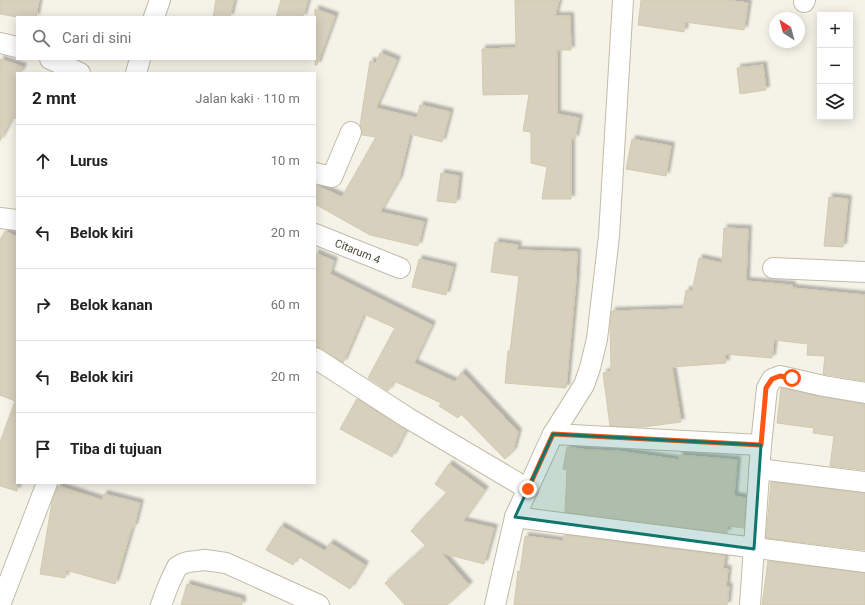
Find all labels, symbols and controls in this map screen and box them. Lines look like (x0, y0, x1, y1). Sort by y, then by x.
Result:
north arrow (769, 12, 805, 48)
map controls (817, 12, 853, 120)
button: + (817, 12, 853, 48)
search box (16, 16, 316, 60)
icon: search (30, 27, 52, 49)
text: Cari di sini (62, 29, 132, 47)
button: − (817, 48, 853, 84)
button: layers (817, 84, 853, 120)
text: 2 mnt (32, 88, 76, 108)
text: Jalan kaki · 110 m (195, 91, 300, 106)
icon: ahead (32, 150, 54, 172)
text: Lurus (70, 152, 108, 170)
text: 10 m (271, 153, 300, 168)
icon: left (32, 222, 54, 244)
text: Belok kiri (70, 224, 133, 242)
text: 20 m (271, 225, 300, 240)
street label: Citarum 4 (333, 236, 382, 266)
icon: right (32, 294, 54, 316)
text: Belok kanan (70, 296, 153, 314)
text: 60 m (271, 297, 300, 312)
icon: left (32, 366, 54, 388)
text: Belok kiri (70, 368, 133, 386)
text: 20 m (271, 369, 300, 384)
route start (783, 369, 801, 387)
icon: arrive (32, 438, 54, 460)
text: Tiba di tujuan (70, 440, 162, 458)
route end (519, 480, 537, 498)

